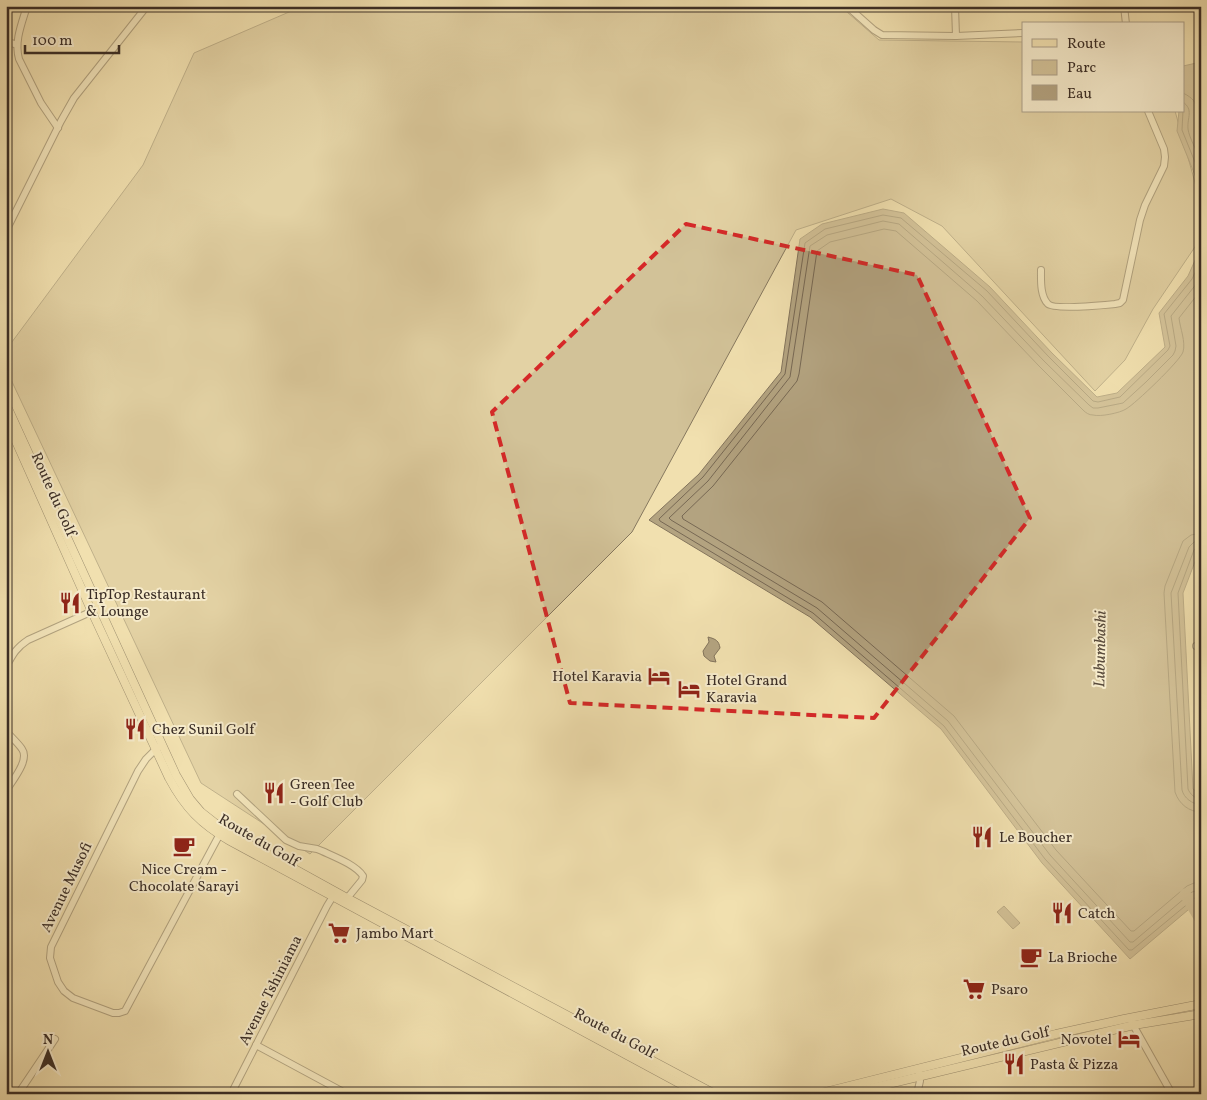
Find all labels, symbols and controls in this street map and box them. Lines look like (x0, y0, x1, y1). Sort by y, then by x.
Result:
scale bar (25, 22, 119, 54)
legend (1022, 22, 1184, 112)
text: 100 m (32, 31, 72, 52)
text: Route (1067, 34, 1106, 55)
text: Parc (1067, 58, 1096, 79)
text: Eau (1067, 84, 1092, 105)
street label: Route du Golf (25, 449, 81, 542)
place label: TipTop Restaurant & Lounge (86, 585, 206, 623)
restaurant icon: TipTop Restaurant & Lounge (57, 590, 83, 616)
water label: Lubumbashi (1089, 609, 1113, 688)
hotel icon: Hotel Karavia (646, 663, 672, 689)
place label: Hotel Karavia (552, 667, 642, 688)
place label: Hotel Grand Karavia (706, 671, 787, 709)
hotel icon: Hotel Grand Karavia (676, 676, 702, 702)
restaurant icon: Chez Sunil Golf (122, 716, 148, 742)
place label: Chez Sunil Golf (152, 720, 256, 741)
place label: Green Tee - Golf Club (290, 775, 363, 813)
restaurant icon: Green Tee - Golf Club (261, 780, 287, 806)
street label: Route du Golf (214, 810, 304, 874)
restaurant icon: Le Boucher (969, 824, 995, 850)
place label: Le Boucher (999, 828, 1072, 849)
cafe icon: Nice Cream - Chocolate Sarayi (171, 833, 197, 859)
street label: Avenue Musofi (36, 839, 98, 936)
place label: Nice Cream - Chocolate Sarayi (129, 860, 239, 898)
restaurant icon: Catch (1049, 900, 1075, 926)
place label: Catch (1078, 904, 1115, 925)
supermarket icon: Jambo Mart (326, 920, 352, 946)
place label: Jambo Mart (356, 924, 434, 945)
street label: Avenue Tshiniama (234, 932, 308, 1049)
cafe icon: La Brioche (1018, 944, 1044, 970)
place label: La Brioche (1048, 948, 1117, 969)
supermarket icon: Psaro (961, 976, 987, 1002)
place label: Psaro (991, 980, 1028, 1001)
street label: Route du Golf (570, 1004, 661, 1066)
street label: Route du Golf (959, 1022, 1053, 1063)
hotel icon: Novotel (1116, 1026, 1142, 1052)
north arrow (22, 1028, 72, 1078)
place label: Novotel (1061, 1030, 1112, 1051)
text: N (43, 1031, 53, 1050)
restaurant icon: Pasta & Pizza (1001, 1051, 1027, 1077)
place label: Pasta & Pizza (1030, 1055, 1118, 1076)

